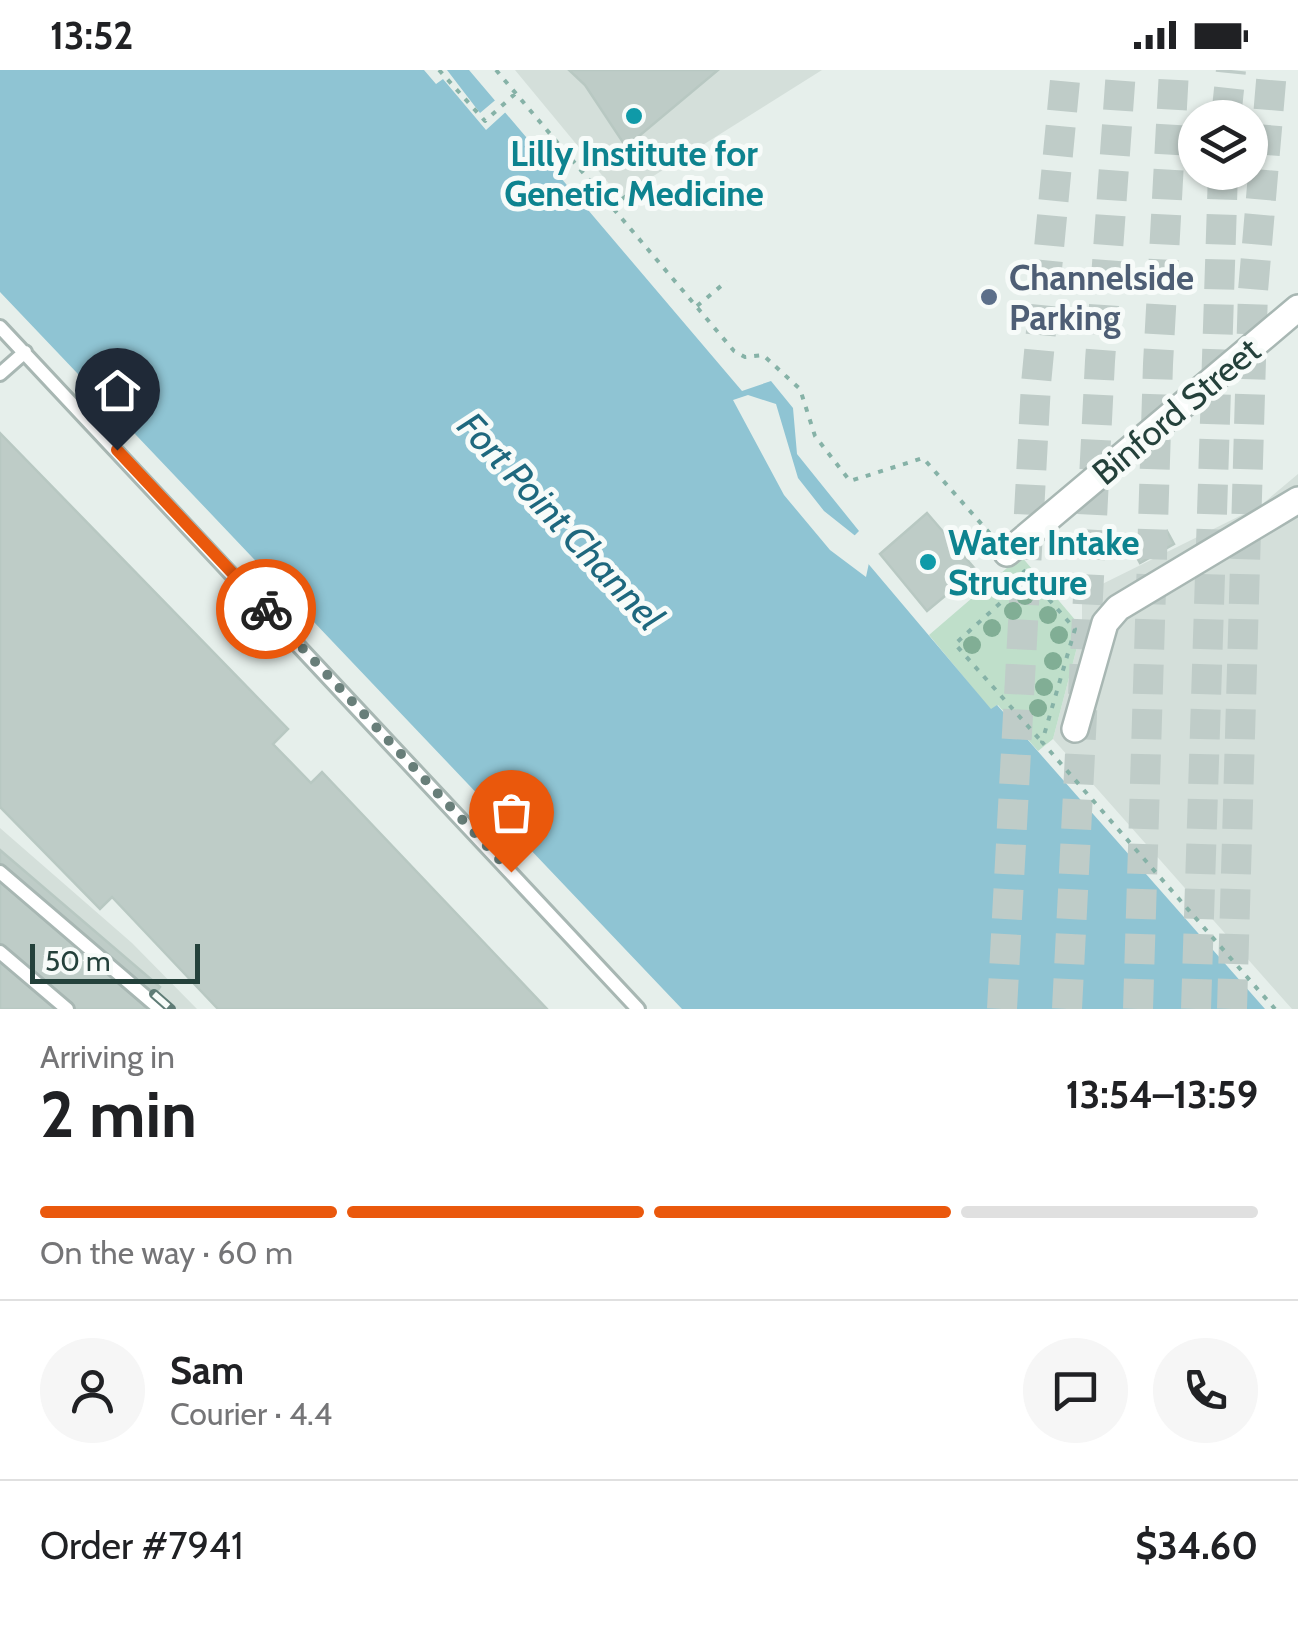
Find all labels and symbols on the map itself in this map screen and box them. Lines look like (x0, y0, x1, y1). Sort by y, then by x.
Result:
marker: Lilly Institute for Genetic Medicine (623, 105, 645, 127)
place label: Lilly Institute for Genetic Medicine (504, 132, 764, 215)
place label: Channelside Parking (1009, 256, 1194, 339)
marker: Channelside Parking (978, 286, 1000, 308)
street label: Binford Street (1083, 328, 1269, 494)
pin (75, 348, 160, 451)
water label: Fort Point Channel (448, 402, 674, 640)
place label: Water Intake Structure (948, 521, 1139, 604)
marker: Water Intake Structure (917, 551, 939, 573)
courier (216, 559, 316, 659)
pin (469, 770, 554, 873)
scale bar (30, 939, 200, 984)

